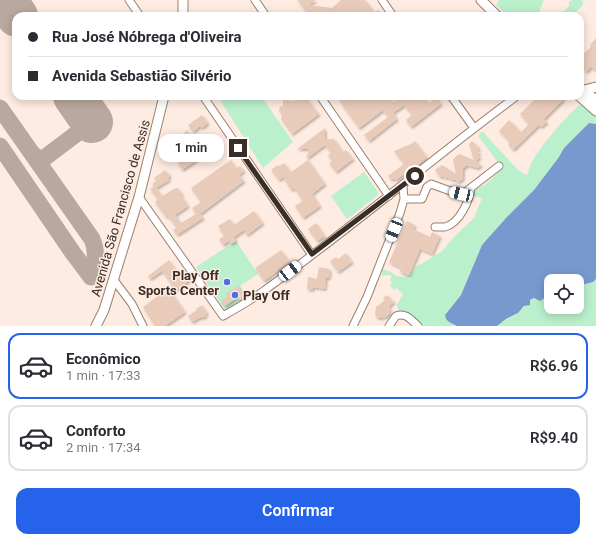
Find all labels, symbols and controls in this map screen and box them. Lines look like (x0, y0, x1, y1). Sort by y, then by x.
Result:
text: Rua José Nóbrega d'Oliveira (52, 28, 241, 46)
text: Avenida Sebastião Silvério (52, 67, 231, 85)
street label: Avenida São Francisco de Assis (88, 118, 153, 298)
callout: 1 min (158, 134, 224, 162)
route end (229, 139, 247, 157)
text: 1 min (175, 140, 207, 155)
route start (406, 167, 424, 185)
car (448, 185, 474, 203)
car (384, 217, 404, 243)
car (277, 259, 303, 283)
place label: Play Off Sports Center (138, 268, 219, 298)
map controls (544, 274, 584, 314)
button: locate (544, 274, 584, 314)
marker: Play Off Sports Center (222, 277, 232, 287)
place label: Play Off (243, 288, 290, 303)
marker: Play Off (230, 290, 240, 300)
icon: car (18, 348, 54, 384)
text: Econômico (66, 350, 141, 368)
text: R$6.96 (530, 357, 578, 375)
text: 1 min · 17:33 (66, 368, 141, 383)
icon: car (18, 420, 54, 456)
text: Conforto (66, 422, 126, 440)
text: R$9.40 (530, 429, 578, 447)
text: 2 min · 17:34 (66, 440, 141, 455)
button: Confirmar (16, 488, 580, 534)

